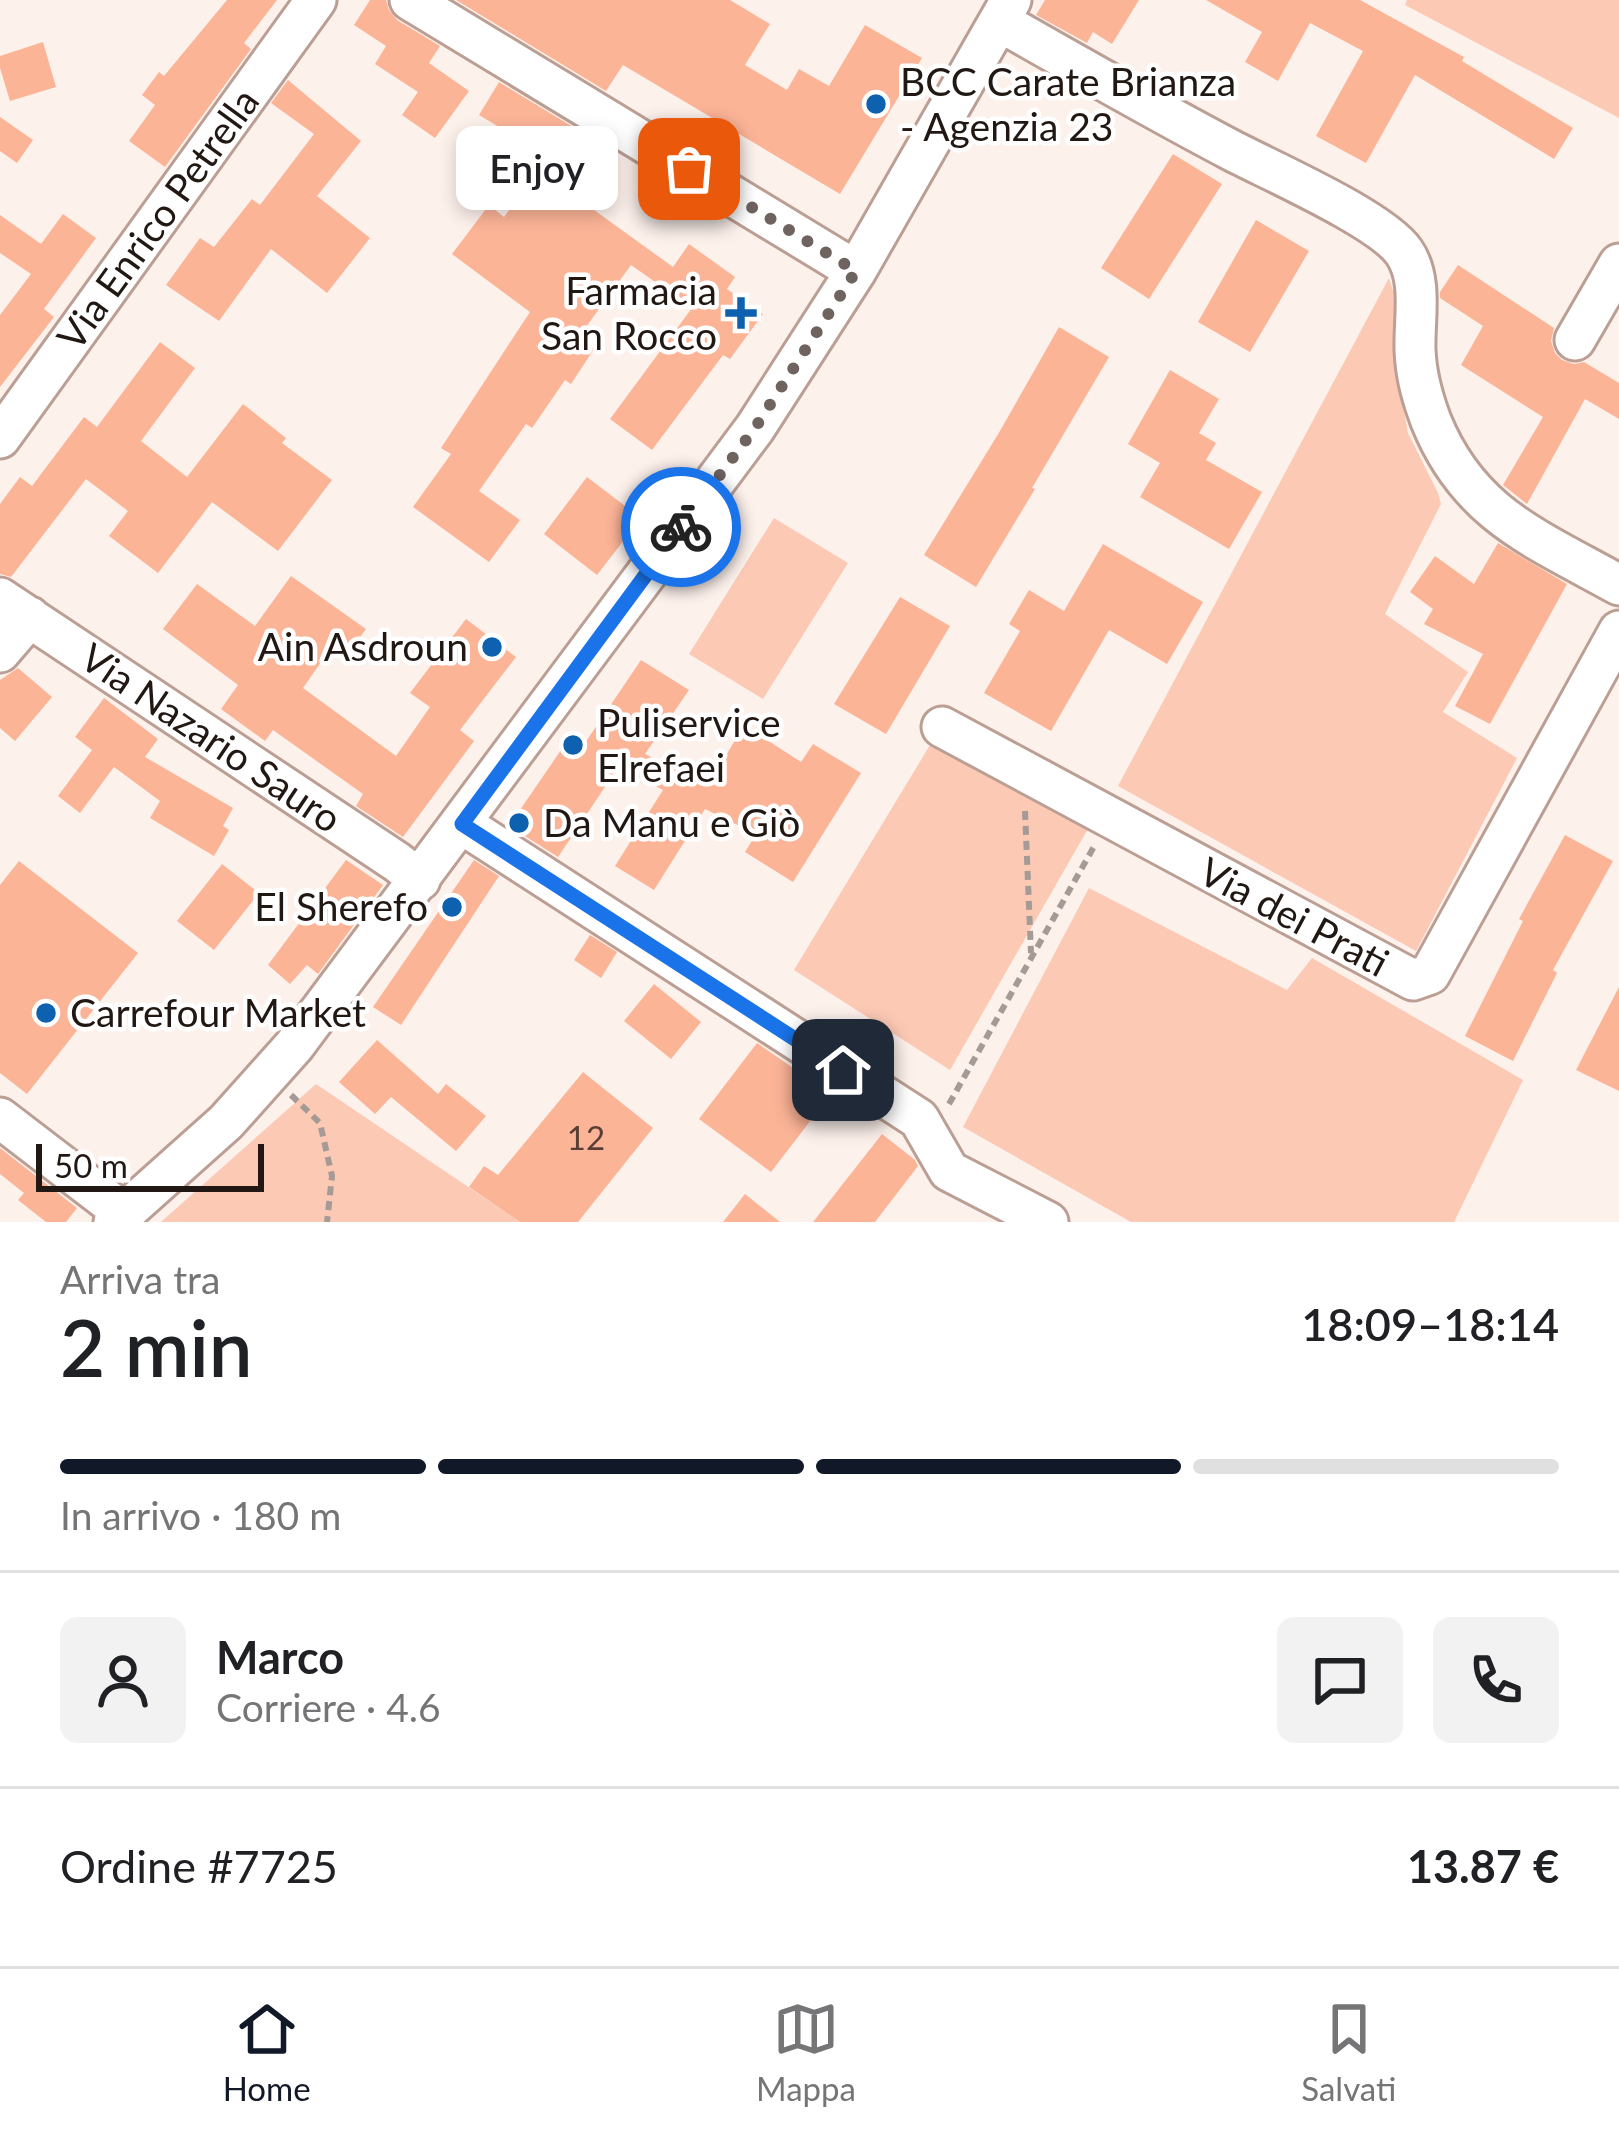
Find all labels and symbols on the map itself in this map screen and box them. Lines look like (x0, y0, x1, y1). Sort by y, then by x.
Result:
place label: BCC Carate Brianza - Agenzia 23 (900, 58, 1236, 149)
street label: Via Enrico Petrella (47, 79, 267, 358)
marker: BCC Carate Brianza - Agenzia 23 (863, 91, 889, 117)
pin (638, 118, 740, 220)
callout: Enjoy (455, 127, 617, 211)
place label: Farmacia San Rocco (541, 267, 717, 358)
marker: Farmacia San Rocco (728, 300, 754, 326)
courier (621, 467, 741, 587)
place label: Ain Asdroun (258, 623, 468, 669)
street label: Via Nazario Sauro (73, 633, 350, 841)
marker: Ain Asdroun (479, 634, 505, 660)
place label: Puliservice Elrefaei (597, 699, 781, 790)
marker: Puliservice Elrefaei (560, 732, 586, 758)
place label: Da Manu e Giò (543, 799, 800, 845)
marker: Da Manu e Giò (506, 810, 532, 836)
street label: Via dei Prati (1192, 847, 1397, 985)
place label: El Sherefo (254, 883, 428, 929)
marker: El Sherefo (439, 894, 465, 920)
place label: Carrefour Market (70, 989, 366, 1035)
marker: Carrefour Market (33, 1000, 59, 1026)
pin (792, 1019, 894, 1121)
house number: 12 (567, 1117, 605, 1157)
scale bar (36, 1138, 264, 1191)

